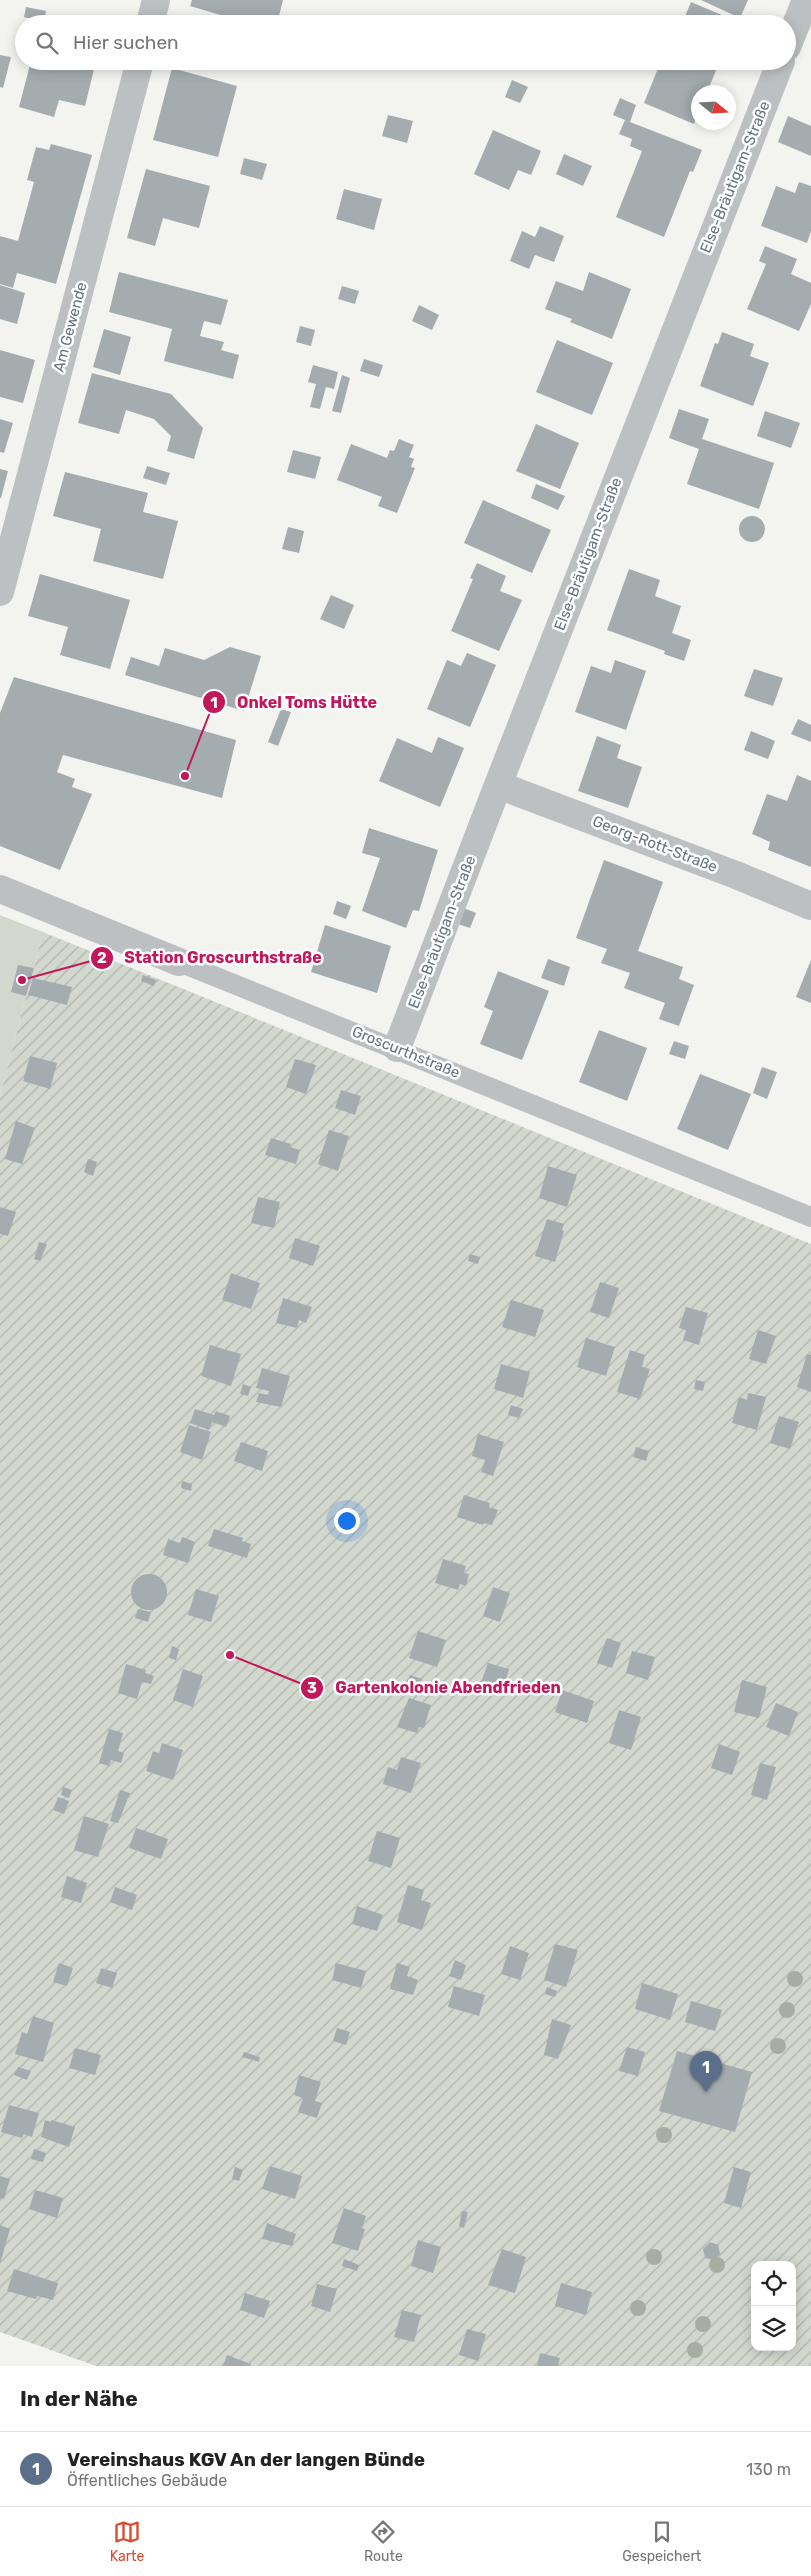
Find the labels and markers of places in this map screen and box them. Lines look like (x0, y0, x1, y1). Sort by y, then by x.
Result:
callout: Onkel Toms Hütte (202, 687, 387, 718)
callout: Station Groscurthstraße (89, 942, 332, 973)
callout: Gartenkolonie Abendfrieden (300, 1672, 571, 1703)
pin: 1 (690, 2051, 722, 2092)

